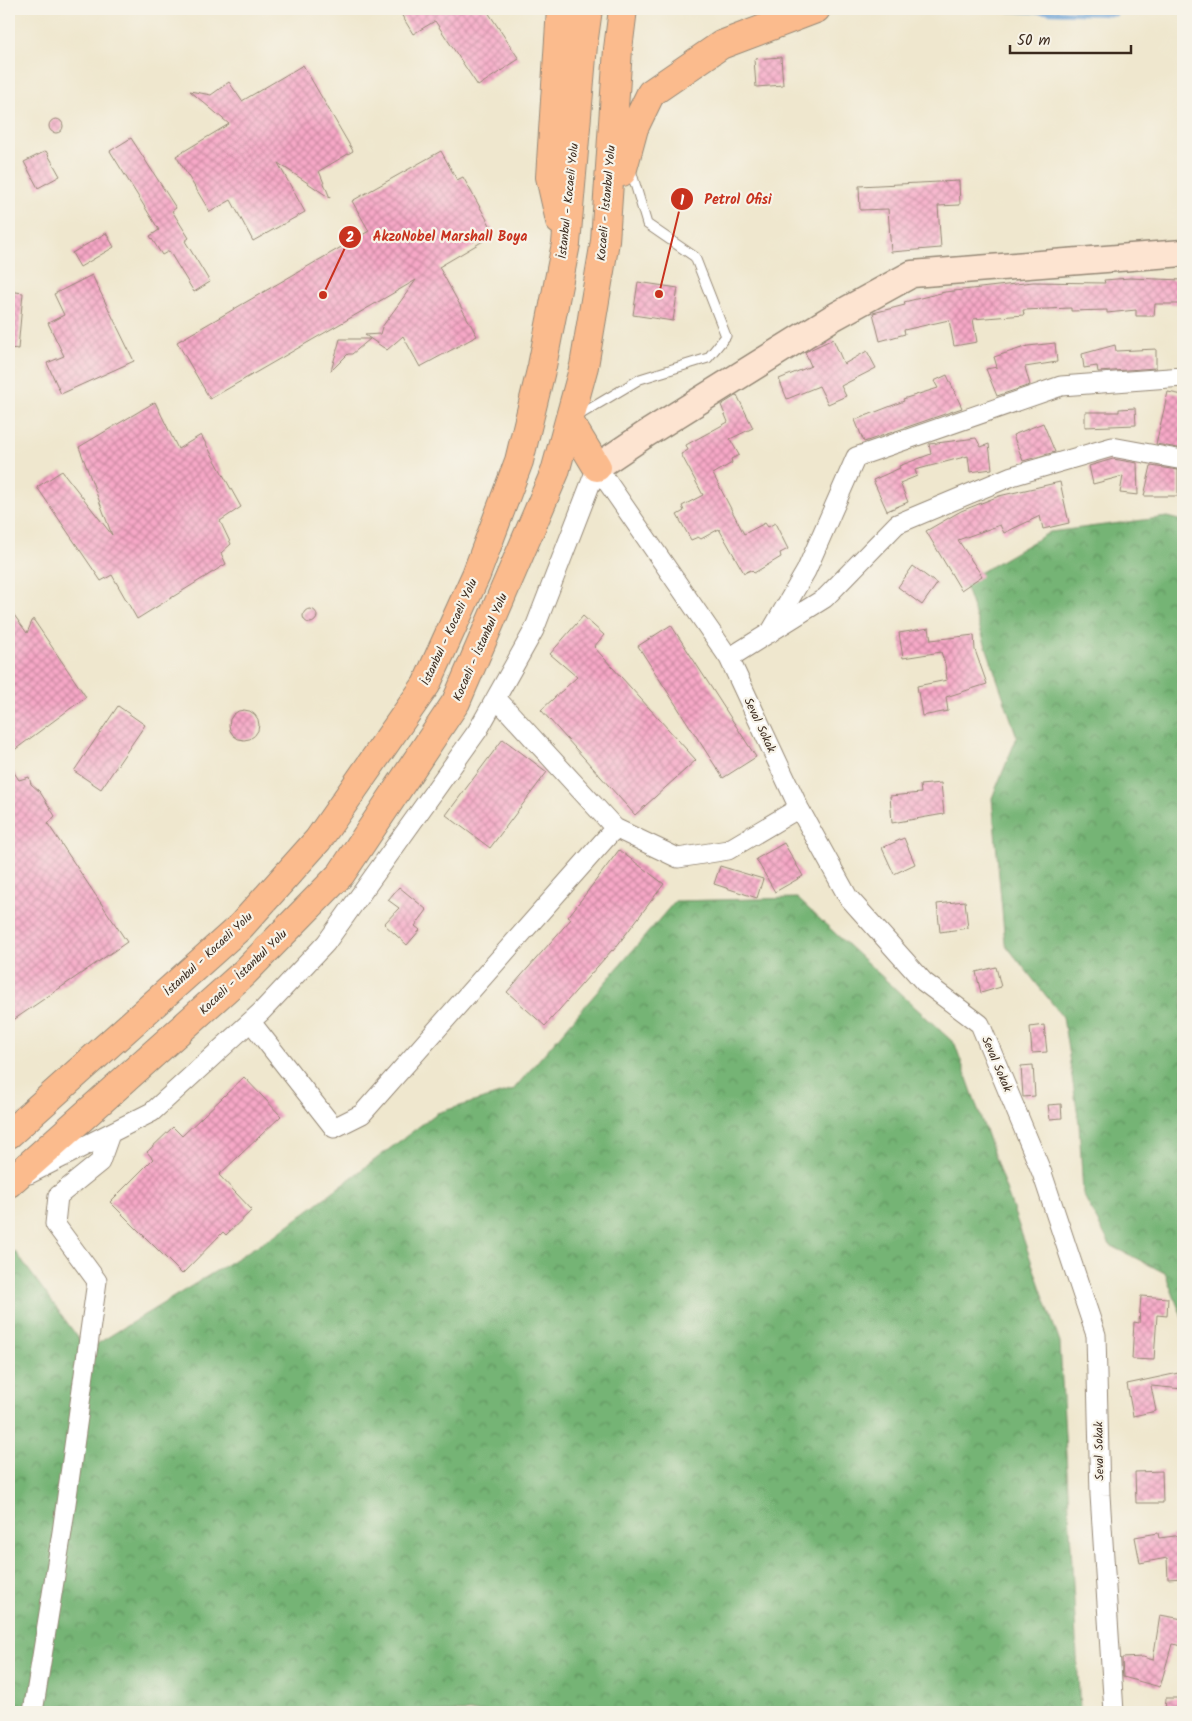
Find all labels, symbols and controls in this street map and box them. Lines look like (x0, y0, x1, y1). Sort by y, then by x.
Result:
scale bar (1010, 22, 1131, 54)
text: 50 m (1017, 29, 1051, 53)
street label: İstanbul - Kocaeli Yolu (553, 142, 584, 260)
street label: Kocaeli - İstanbul Yolu (592, 144, 621, 262)
callout: Petrol Ofisi (670, 185, 782, 214)
text: 1 (680, 189, 685, 213)
text: Petrol Ofisi (704, 189, 772, 211)
callout: AkzoNobel Marshall Boya (338, 222, 538, 251)
text: 2 (346, 226, 355, 250)
text: AkzoNobel Marshall Boya (373, 226, 527, 248)
street label: İstanbul - Kocaeli Yolu (416, 575, 483, 689)
street label: Kocaeli - İstanbul Yolu (448, 590, 513, 704)
street label: Seval Sokak (738, 694, 781, 756)
street label: İstanbul - Kocaeli Yolu (159, 908, 257, 1001)
street label: Kocaeli - İstanbul Yolu (195, 925, 292, 1020)
street label: Seval Sokak (976, 1033, 1017, 1095)
street label: Seval Sokak (1089, 1421, 1110, 1481)

